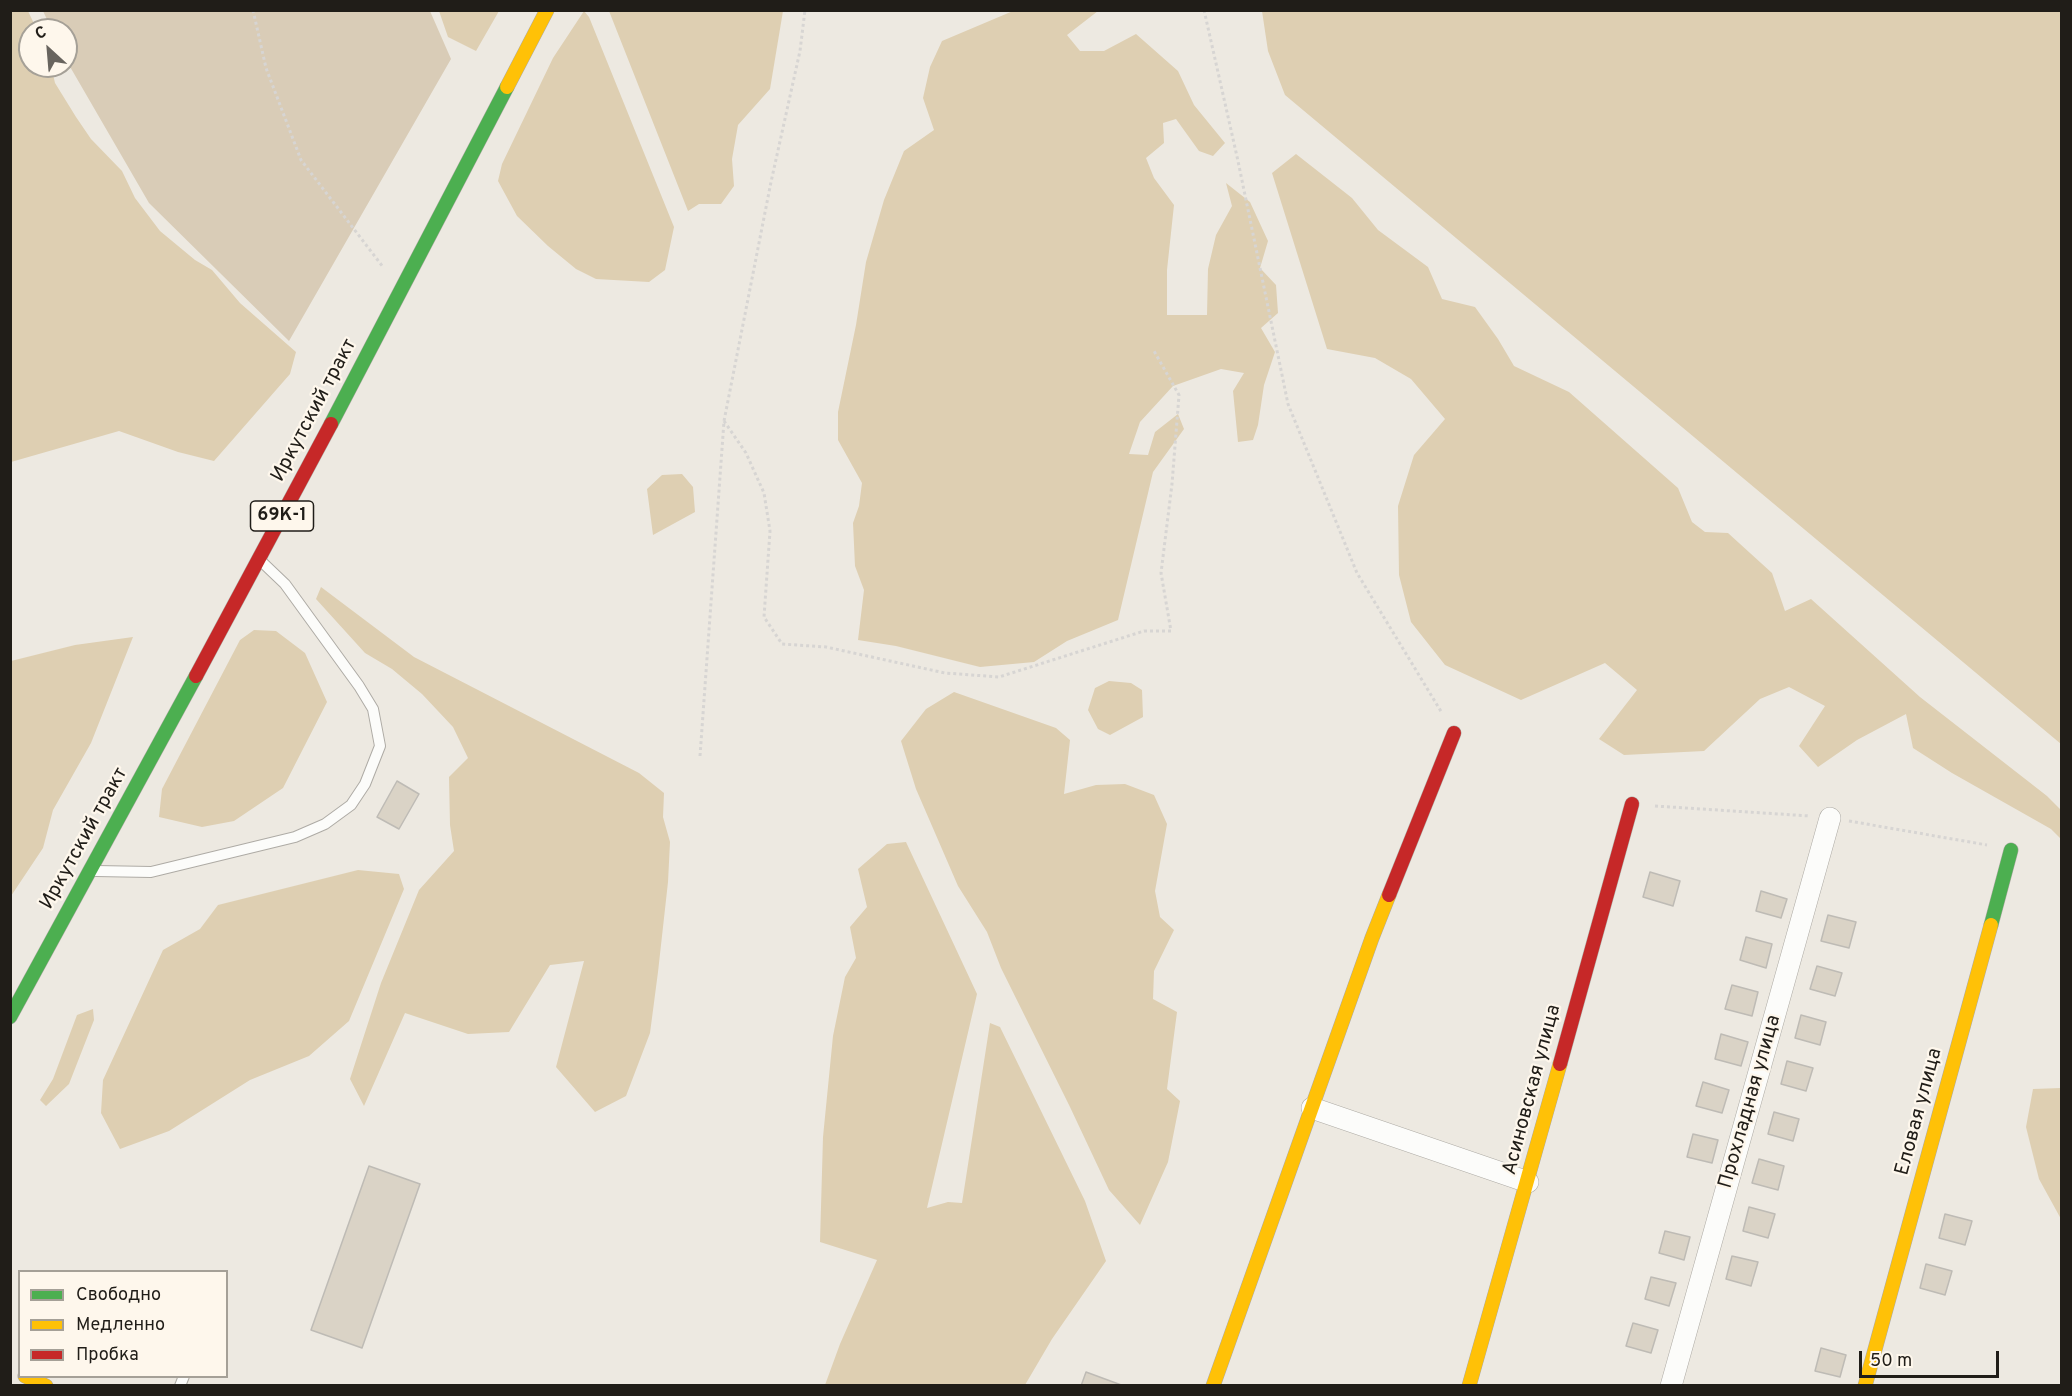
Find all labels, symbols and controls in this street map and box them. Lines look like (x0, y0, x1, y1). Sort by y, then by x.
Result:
north arrow (18, 18, 78, 78)
text: С (32, 22, 50, 45)
street label: Иркутский тракт (267, 335, 363, 487)
road number: 69К-1 (250, 501, 314, 531)
street label: Иркутский тракт (36, 764, 134, 914)
street label: Асиновская улица (1499, 1002, 1567, 1178)
street label: Прохладная улица (1715, 1013, 1787, 1191)
street label: Еловая улица (1891, 1046, 1949, 1178)
legend (18, 1270, 228, 1378)
text: Свободно (76, 1284, 161, 1307)
text: Медленно (76, 1314, 165, 1337)
scale bar (1862, 1339, 2002, 1377)
text: Пробка (76, 1344, 139, 1367)
text: 50 m (1870, 1350, 1912, 1373)

